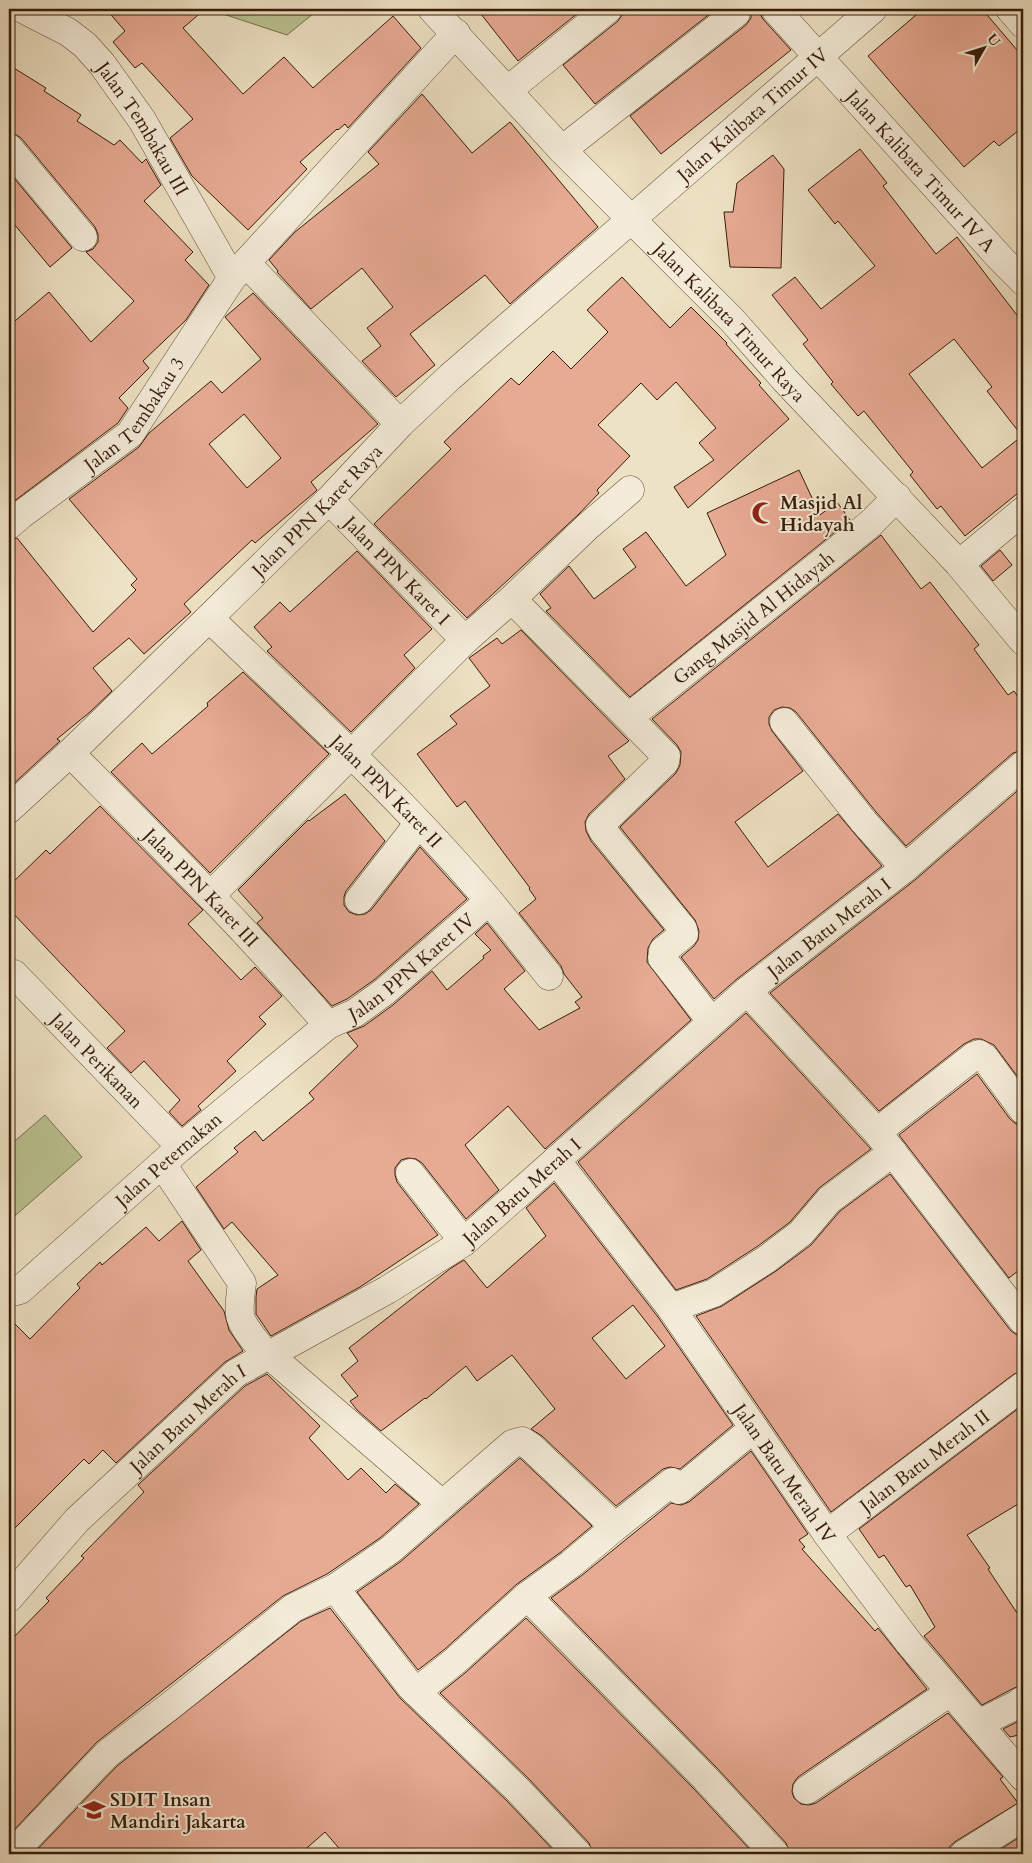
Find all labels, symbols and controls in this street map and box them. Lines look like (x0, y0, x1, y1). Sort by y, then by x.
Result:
north arrow (960, 22, 1010, 72)
text: U (983, 30, 1005, 51)
street label: Jalan Kalibata Timur IV (669, 42, 834, 190)
street label: Jalan Tembakau III (89, 54, 194, 201)
street label: Jalan Kalibata Timur IV A (838, 82, 1001, 259)
street label: Jalan Kalibata Timur Raya (645, 234, 811, 408)
street label: Jalan Tembakau 3 (77, 352, 191, 480)
street label: Jalan PPN Karet Raya (244, 439, 389, 585)
place label: Masjid Al Hidayah (780, 490, 863, 538)
mosque icon: Masjid Al Hidayah (750, 500, 776, 526)
street label: Jalan PPN Karet I (335, 508, 456, 631)
street label: Gang Masjid Al Hidayah (668, 545, 840, 691)
street label: Jalan PPN Karet II (322, 727, 448, 854)
street label: Jalan PPN Karet III (135, 821, 264, 953)
street label: Jalan Batu Merah I (760, 872, 897, 986)
street label: Jalan PPN Karet IV (342, 907, 480, 1029)
street label: Jalan Perikanan (42, 1005, 149, 1115)
street label: Jalan Peternakan (108, 1106, 228, 1216)
street label: Jalan Batu Merah I (455, 1132, 587, 1253)
street label: Jalan Batu Merah I (122, 1358, 251, 1481)
street label: Jalan Batu Merah IV (725, 1396, 841, 1549)
street label: Jalan Batu Merah II (852, 1404, 995, 1521)
place label: SDIT Insan Mandiri Jakarta (110, 1787, 246, 1835)
school or university icon: SDIT Insan Mandiri Jakarta (81, 1797, 107, 1823)

